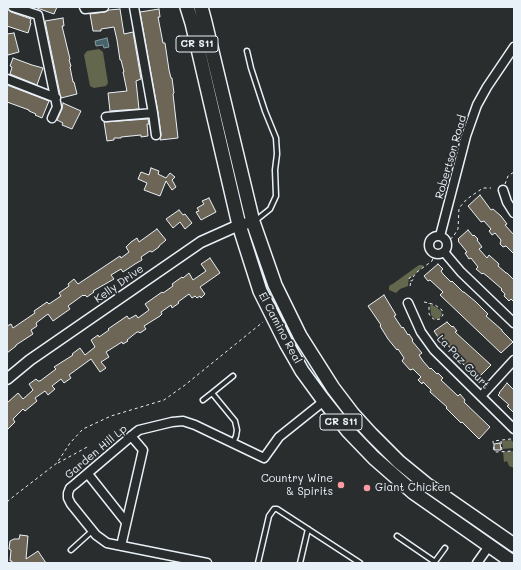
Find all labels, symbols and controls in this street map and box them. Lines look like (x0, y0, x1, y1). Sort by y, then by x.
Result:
road number: CR S11 (176, 36, 218, 52)
street label: Robertson Road (433, 114, 469, 200)
street label: Kelly Drive (92, 262, 146, 306)
street label: El Camino Real (256, 290, 304, 366)
street label: La Paz Court (434, 332, 492, 392)
road number: CR S11 (320, 414, 362, 430)
street label: Garden Hill Lp (62, 422, 130, 482)
place label: Country Wine & Spirits (261, 472, 333, 498)
marker: Country Wine & Spirits (336, 480, 346, 490)
place label: Giant Chicken (375, 481, 450, 495)
marker: Giant Chicken (362, 483, 372, 493)

